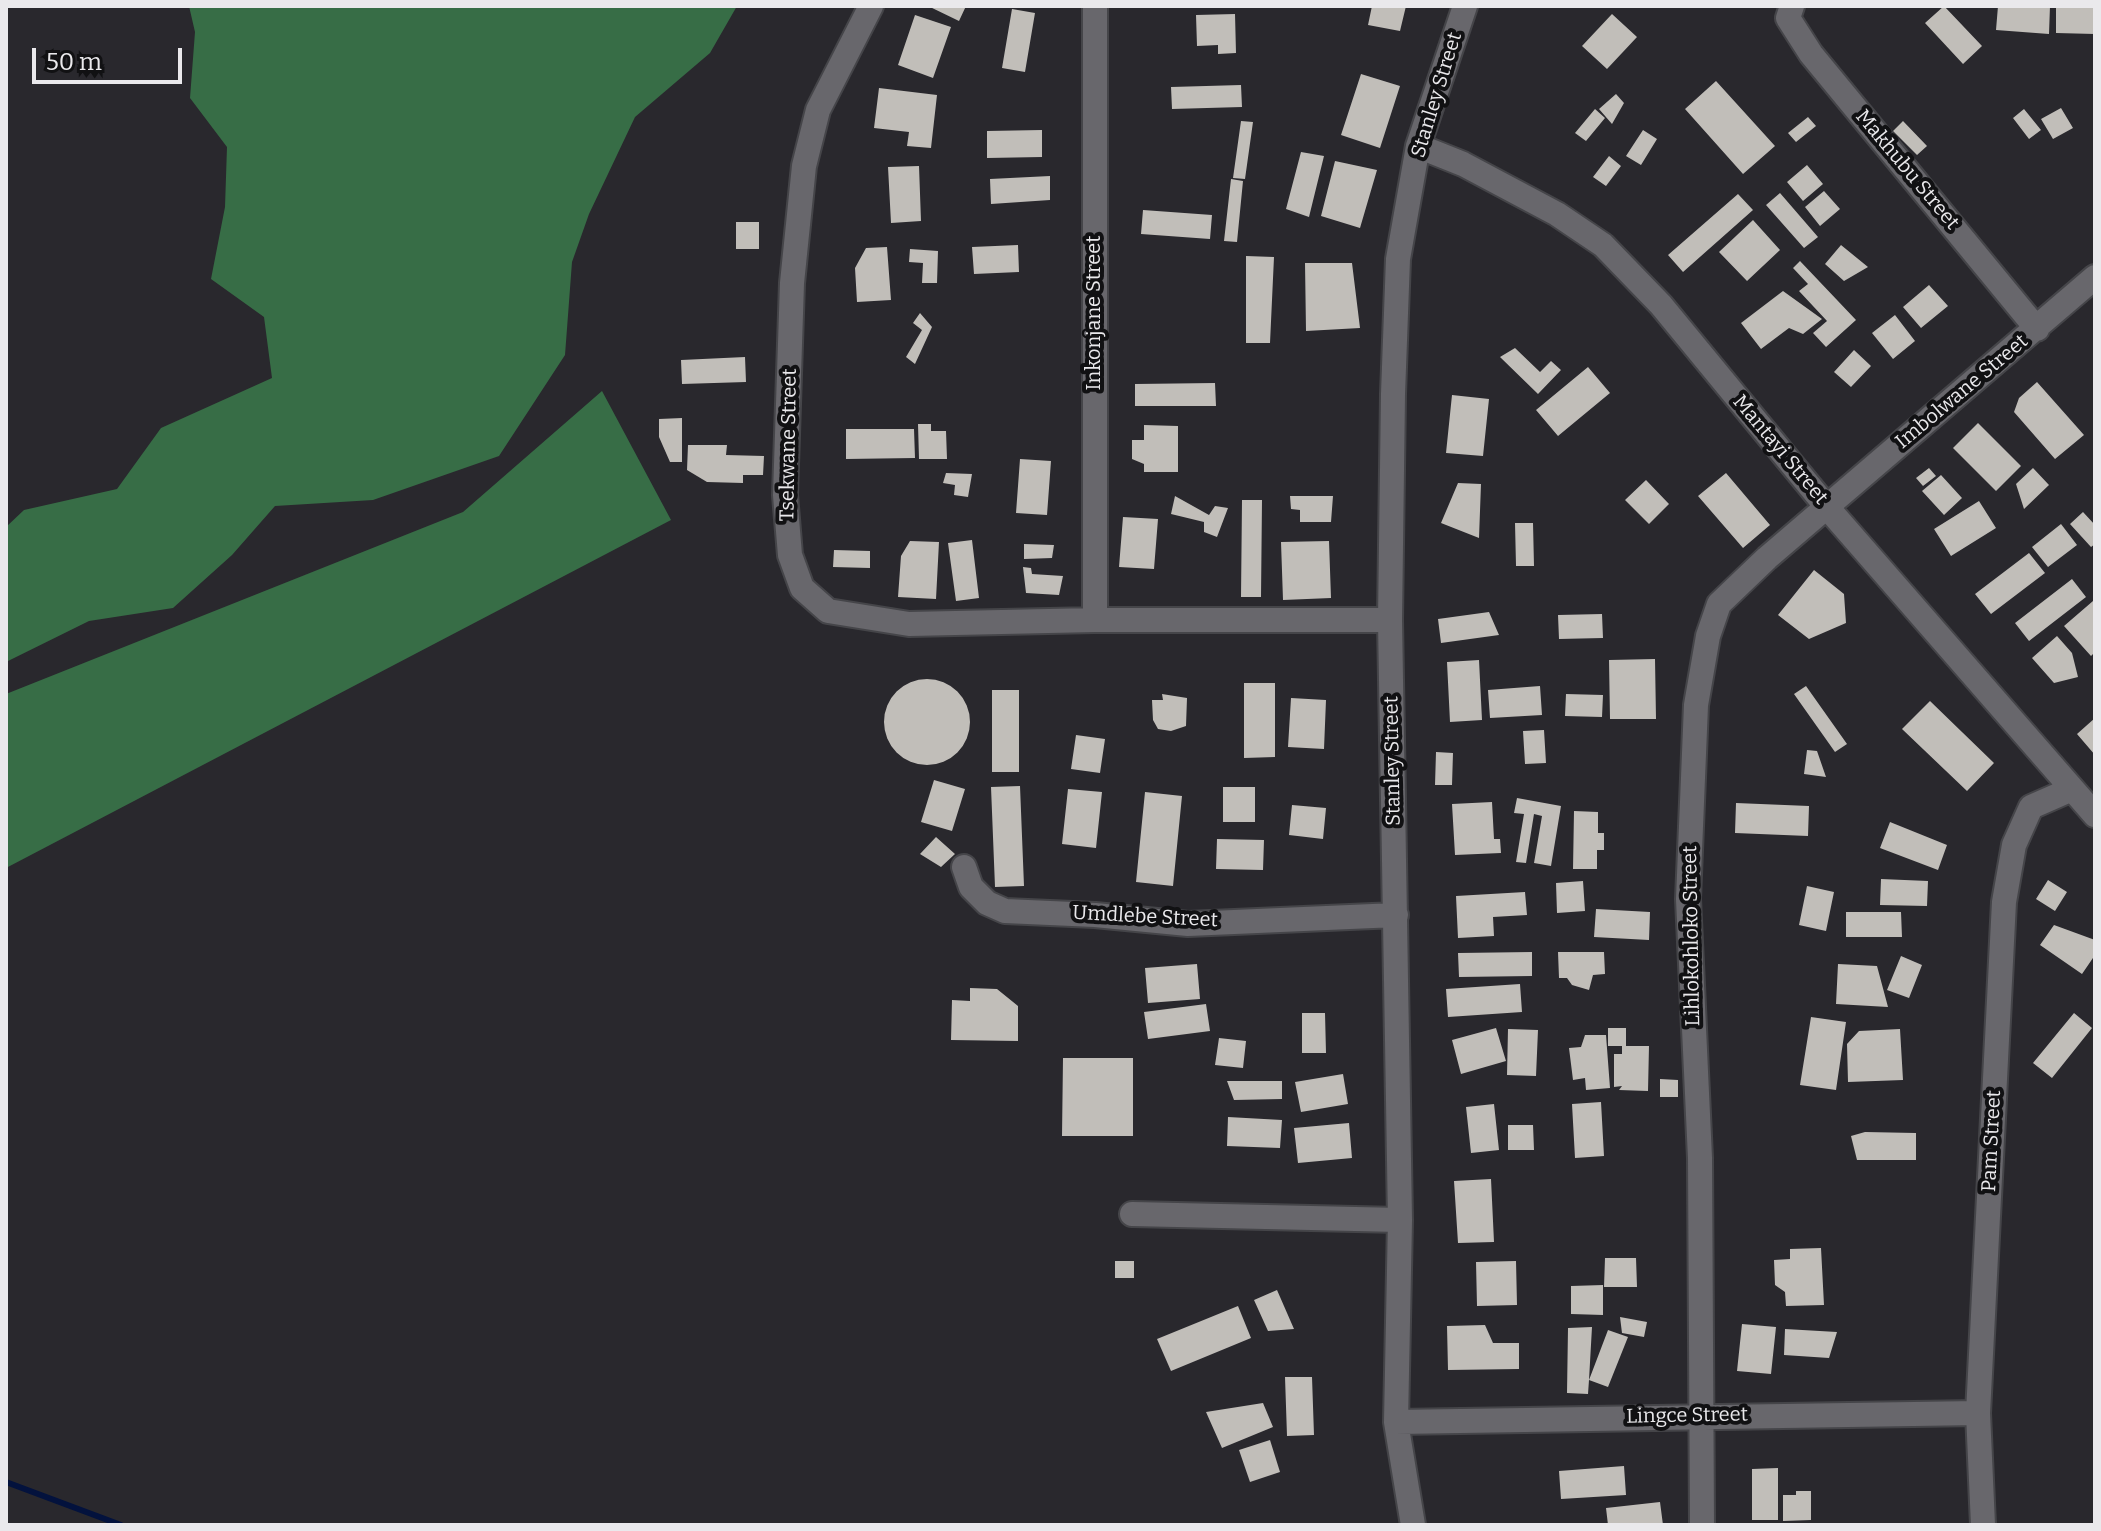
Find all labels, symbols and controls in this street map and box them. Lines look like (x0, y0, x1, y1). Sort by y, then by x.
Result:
street label: Stanley Street (1407, 29, 1467, 161)
scale bar (36, 32, 186, 82)
text: 50 m (46, 48, 102, 76)
street label: Makhubu Street (1850, 105, 1964, 235)
street label: Inkonjane Street (1082, 236, 1106, 390)
street label: Imbolwane Street (1891, 330, 2033, 454)
street label: Tsekwane Street (776, 368, 802, 522)
street label: Mantayi Street (1727, 390, 1833, 510)
street label: Stanley Street (1380, 696, 1406, 826)
street label: Lihlokohloko Street (1678, 845, 1706, 1027)
street label: Umdlebe Street (1072, 901, 1218, 933)
street label: Pam Street (1977, 1089, 2007, 1193)
street label: Lingce Street (1626, 1403, 1748, 1429)

